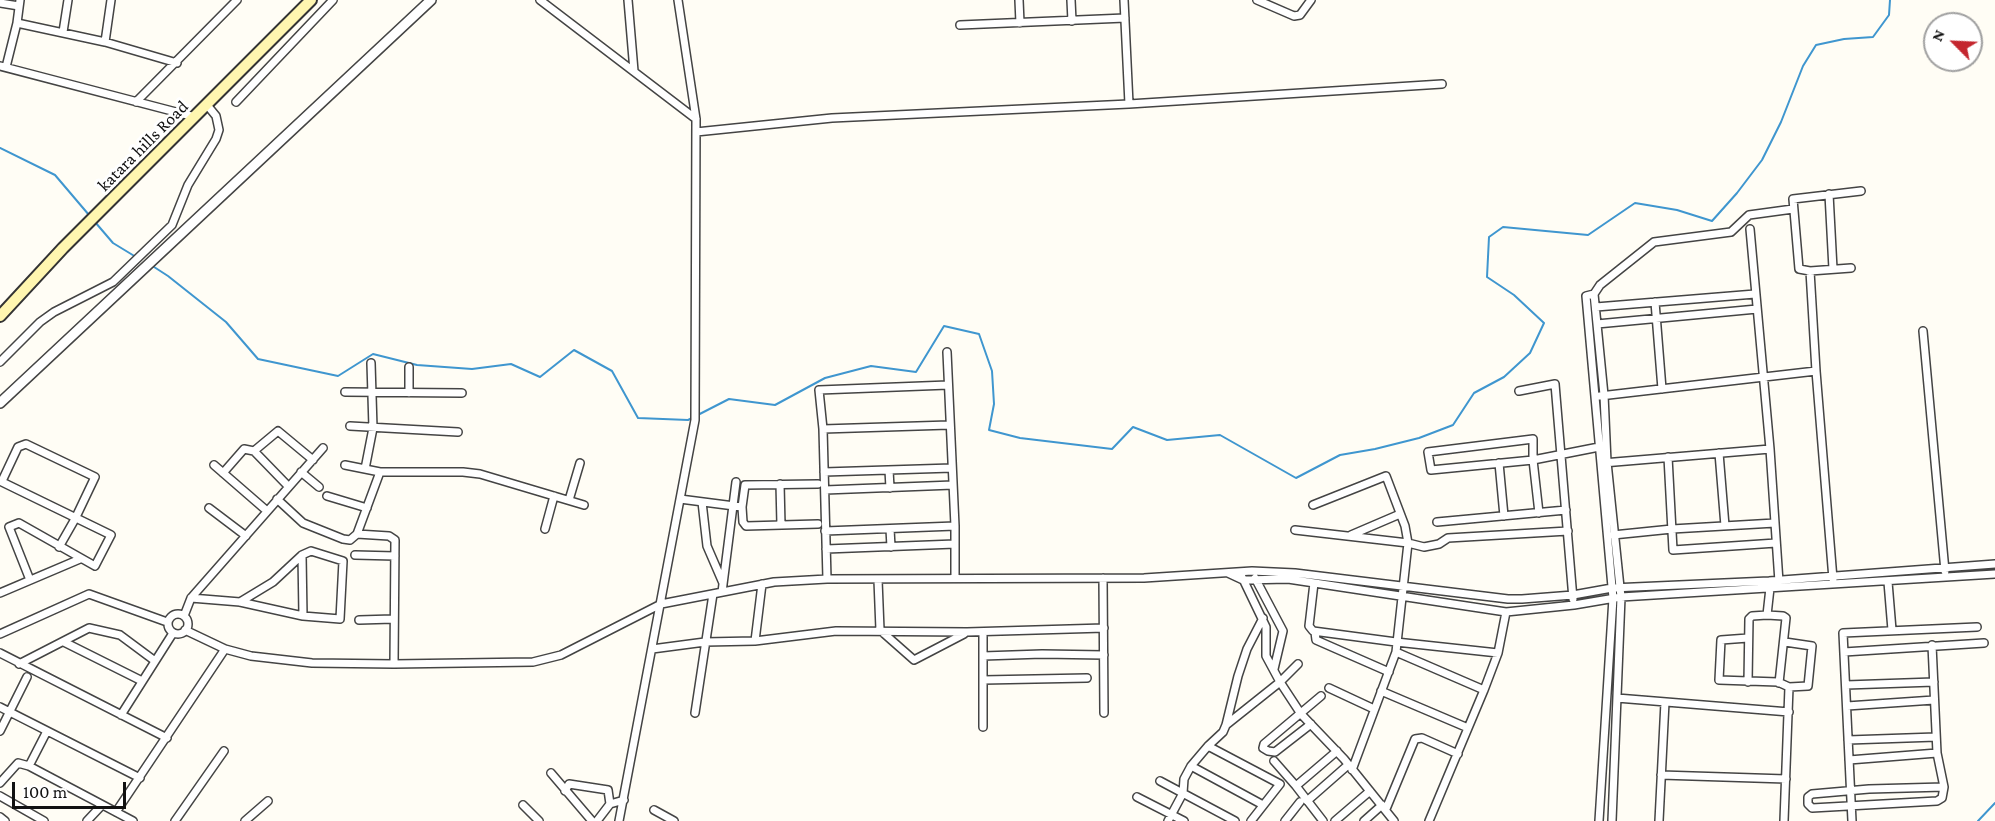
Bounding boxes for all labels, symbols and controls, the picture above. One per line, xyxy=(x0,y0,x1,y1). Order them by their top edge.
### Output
north arrow xyxy=(1923,12,1983,72)
text: N xyxy=(1928,27,1948,44)
street label: katara hills Road xyxy=(93,96,193,196)
scale bar xyxy=(15,770,129,808)
text: 100 m xyxy=(23,782,67,802)

